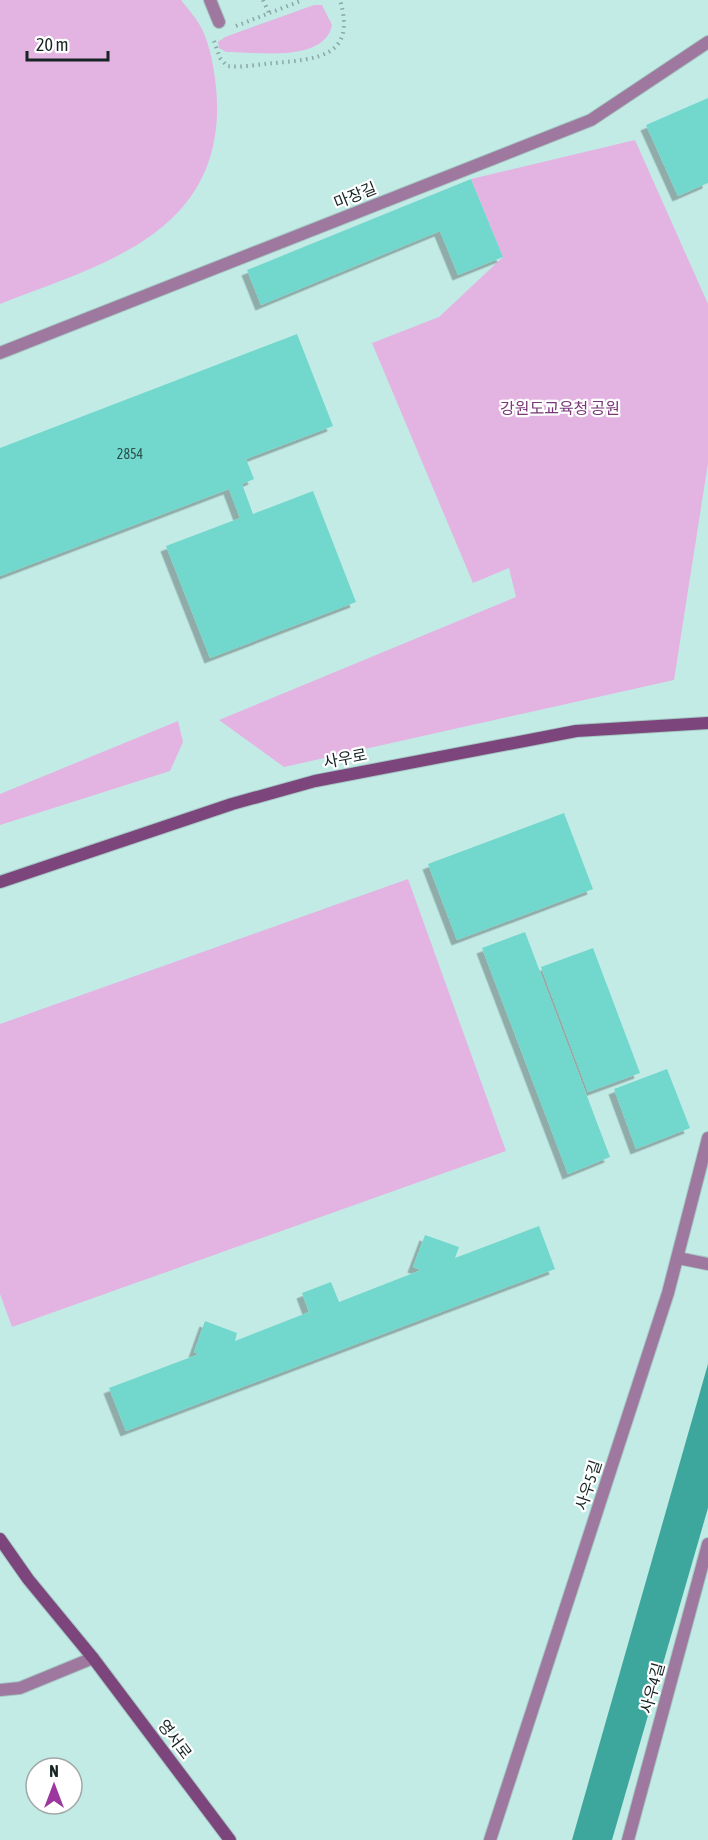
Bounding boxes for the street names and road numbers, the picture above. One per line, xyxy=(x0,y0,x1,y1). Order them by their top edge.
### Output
street label: 마장길 xyxy=(331,178,379,212)
street label: 사우로 xyxy=(322,745,369,771)
street label: 사우5길 xyxy=(571,1458,605,1512)
street label: 사우4길 xyxy=(637,1661,667,1715)
street label: 영서로 xyxy=(155,1716,196,1762)

